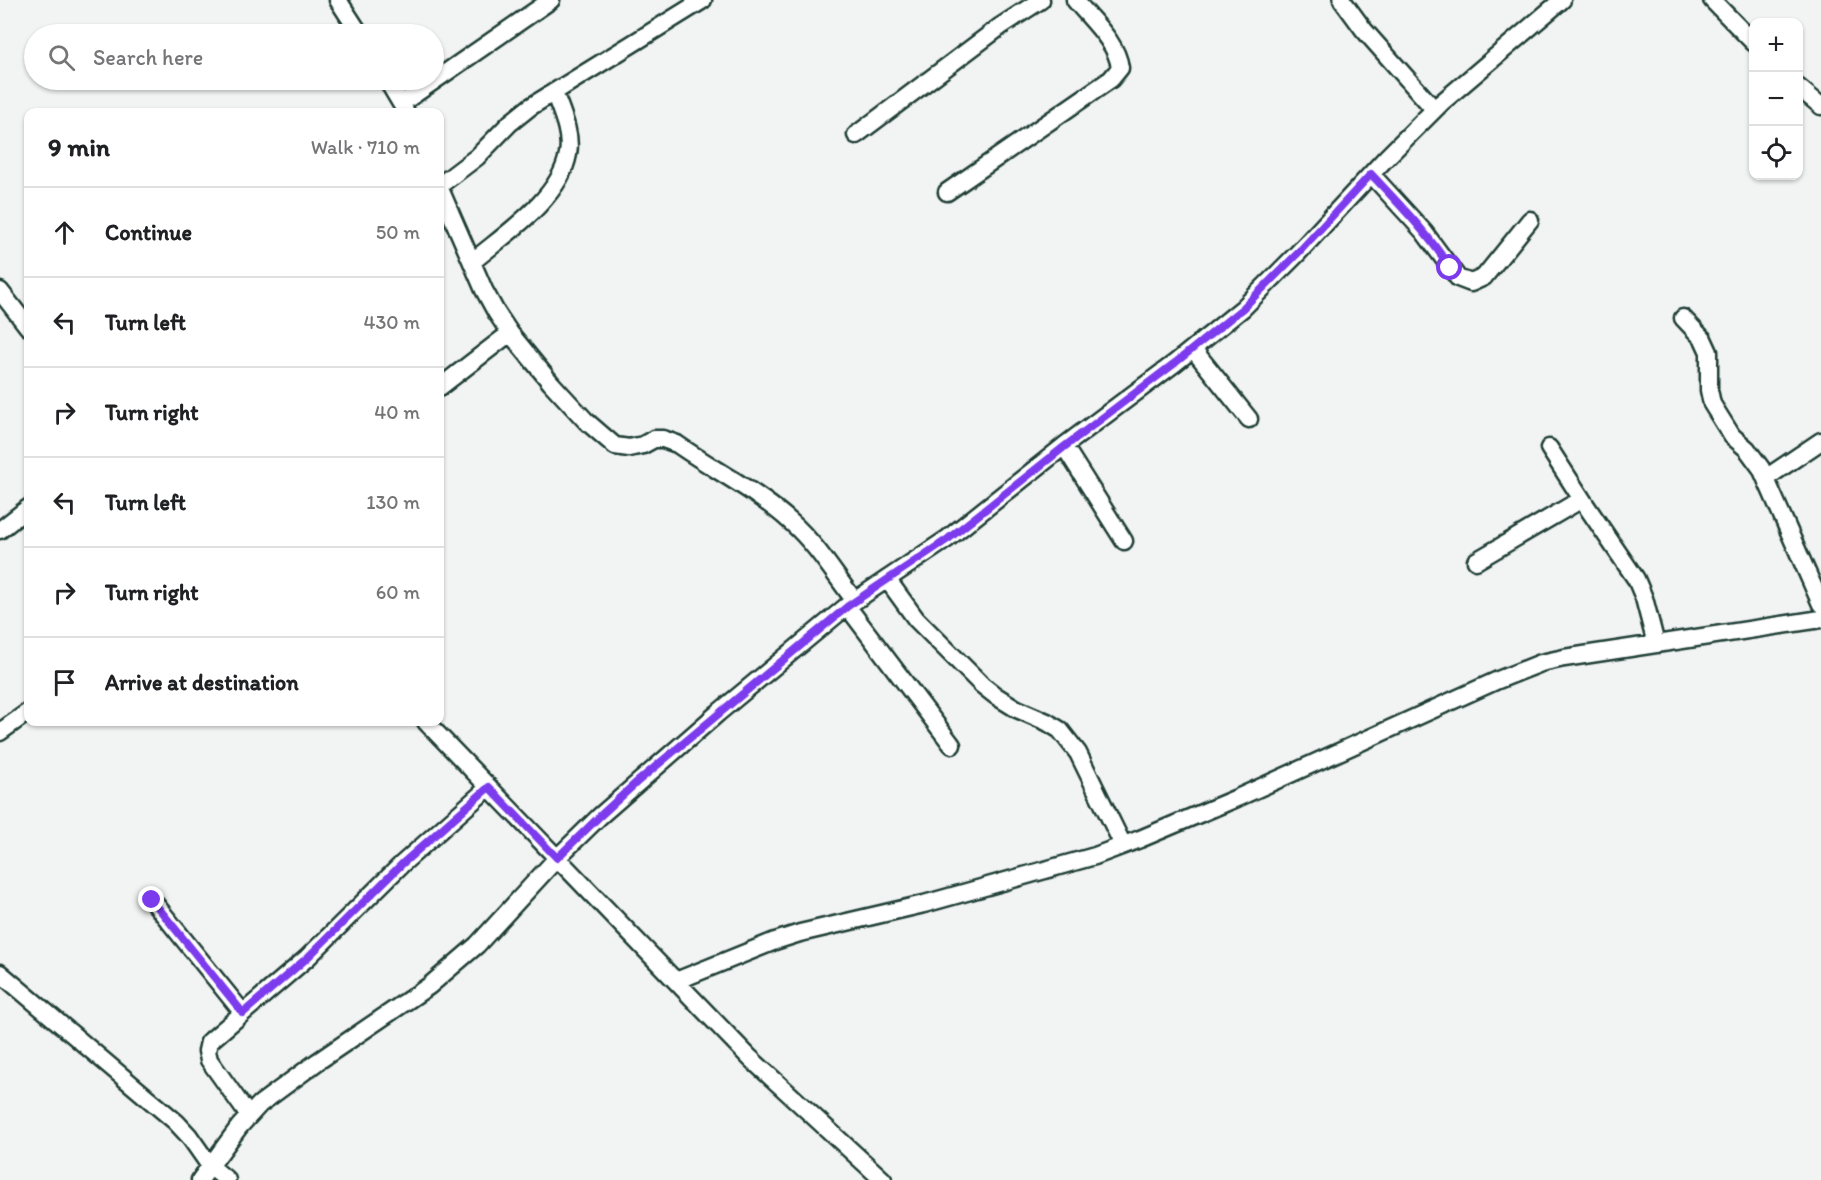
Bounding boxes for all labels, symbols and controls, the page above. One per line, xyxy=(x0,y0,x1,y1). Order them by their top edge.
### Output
map controls xyxy=(1749,18,1803,180)
button: + xyxy=(1749,18,1803,72)
search box xyxy=(24,24,444,90)
icon: search xyxy=(45,41,78,74)
text: Search here xyxy=(93,44,203,71)
button: − xyxy=(1749,72,1803,126)
button: locate xyxy=(1749,126,1803,180)
text: 9 min xyxy=(48,131,110,163)
text: Walk · 710 m xyxy=(311,135,420,159)
icon: ahead xyxy=(48,216,81,249)
text: Continue xyxy=(105,219,192,246)
text: 50 m xyxy=(376,220,420,244)
route start xyxy=(1436,254,1462,280)
icon: left xyxy=(48,306,81,339)
text: Turn left xyxy=(105,309,186,336)
text: 430 m xyxy=(363,310,420,334)
icon: right xyxy=(48,396,81,429)
text: Turn right xyxy=(105,399,199,426)
text: 40 m xyxy=(374,400,420,424)
icon: left xyxy=(48,486,81,519)
text: Turn left xyxy=(105,489,186,516)
text: 130 m xyxy=(366,490,420,514)
icon: right xyxy=(48,576,81,609)
text: Turn right xyxy=(105,579,199,606)
text: 60 m xyxy=(376,580,420,604)
icon: arrive xyxy=(48,666,81,699)
text: Arrive at destination xyxy=(105,669,299,696)
route end xyxy=(138,886,164,912)

